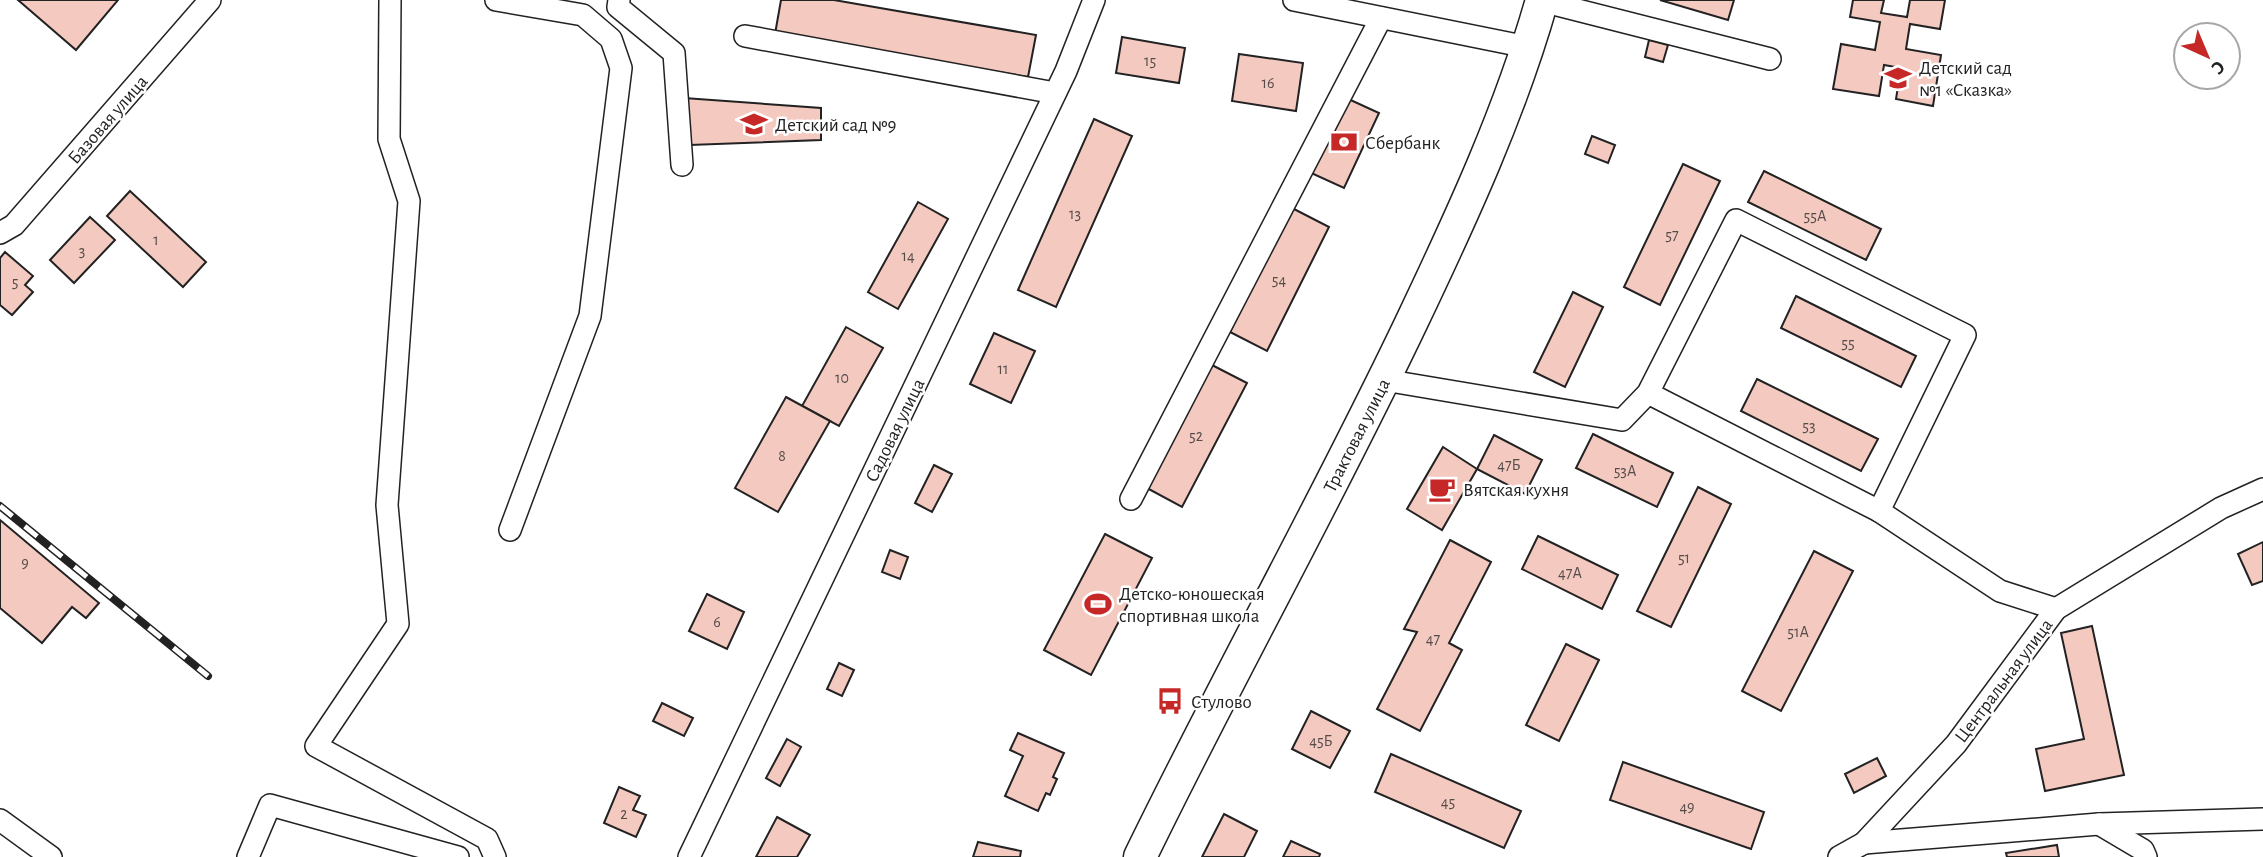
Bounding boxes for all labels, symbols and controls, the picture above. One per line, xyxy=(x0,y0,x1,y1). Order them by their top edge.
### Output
north arrow xyxy=(2172,21,2242,91)
house number: 15 xyxy=(1144,53,1156,69)
text: С xyxy=(2207,57,2228,78)
place label: Детский сад №1 «Сказка» xyxy=(1919,59,2012,100)
school or university icon: Детский сад №1 «Сказка» xyxy=(1883,63,1913,93)
street label: Базовая улица xyxy=(65,72,152,168)
house number: 16 xyxy=(1261,75,1275,91)
school or university icon: Детский сад №9 xyxy=(739,109,769,139)
place label: Детский сад №9 xyxy=(775,116,896,135)
bank icon: Сбербанк xyxy=(1329,127,1359,157)
place label: Сбербанк xyxy=(1365,134,1441,153)
house number: 13 xyxy=(1069,206,1081,222)
house number: 55А xyxy=(1804,208,1827,224)
house number: 57 xyxy=(1665,227,1679,243)
house number: 1 xyxy=(153,232,159,248)
house number: 3 xyxy=(79,243,85,259)
house number: 14 xyxy=(901,248,915,264)
house number: 54 xyxy=(1272,272,1286,288)
house number: 5 xyxy=(12,274,18,290)
house number: 55 xyxy=(1841,335,1855,351)
house number: 11 xyxy=(997,361,1009,377)
house number: 10 xyxy=(835,370,849,386)
street label: Садовая улица xyxy=(862,376,929,485)
street label: Трактовая улица xyxy=(1321,376,1394,496)
house number: 53 xyxy=(1802,418,1816,434)
house number: 52 xyxy=(1189,428,1203,444)
house number: 8 xyxy=(778,448,786,464)
house number: 47Б xyxy=(1497,457,1521,473)
house number: 53А xyxy=(1614,463,1637,479)
cafe icon: Вятская кухня xyxy=(1427,474,1457,504)
place label: Вятская кухня xyxy=(1463,481,1569,500)
house number: 51 xyxy=(1678,550,1690,566)
house number: 9 xyxy=(21,555,29,571)
house number: 47А xyxy=(1558,565,1582,581)
place label: Детско-юношеская спортивная школа xyxy=(1119,585,1265,626)
sports icon: Детско-юношеская спортивная школа xyxy=(1083,589,1113,619)
house number: 6 xyxy=(713,614,721,630)
street label: Центральная улица xyxy=(1952,615,2057,746)
house number: 51А xyxy=(1787,624,1809,640)
house number: 47 xyxy=(1426,631,1441,647)
bus stop icon: Стулово xyxy=(1155,686,1185,716)
place label: Стулово xyxy=(1191,693,1252,712)
house number: 45Б xyxy=(1309,733,1333,749)
house number: 45 xyxy=(1441,794,1455,810)
house number: 49 xyxy=(1679,799,1695,815)
house number: 2 xyxy=(620,806,628,822)

